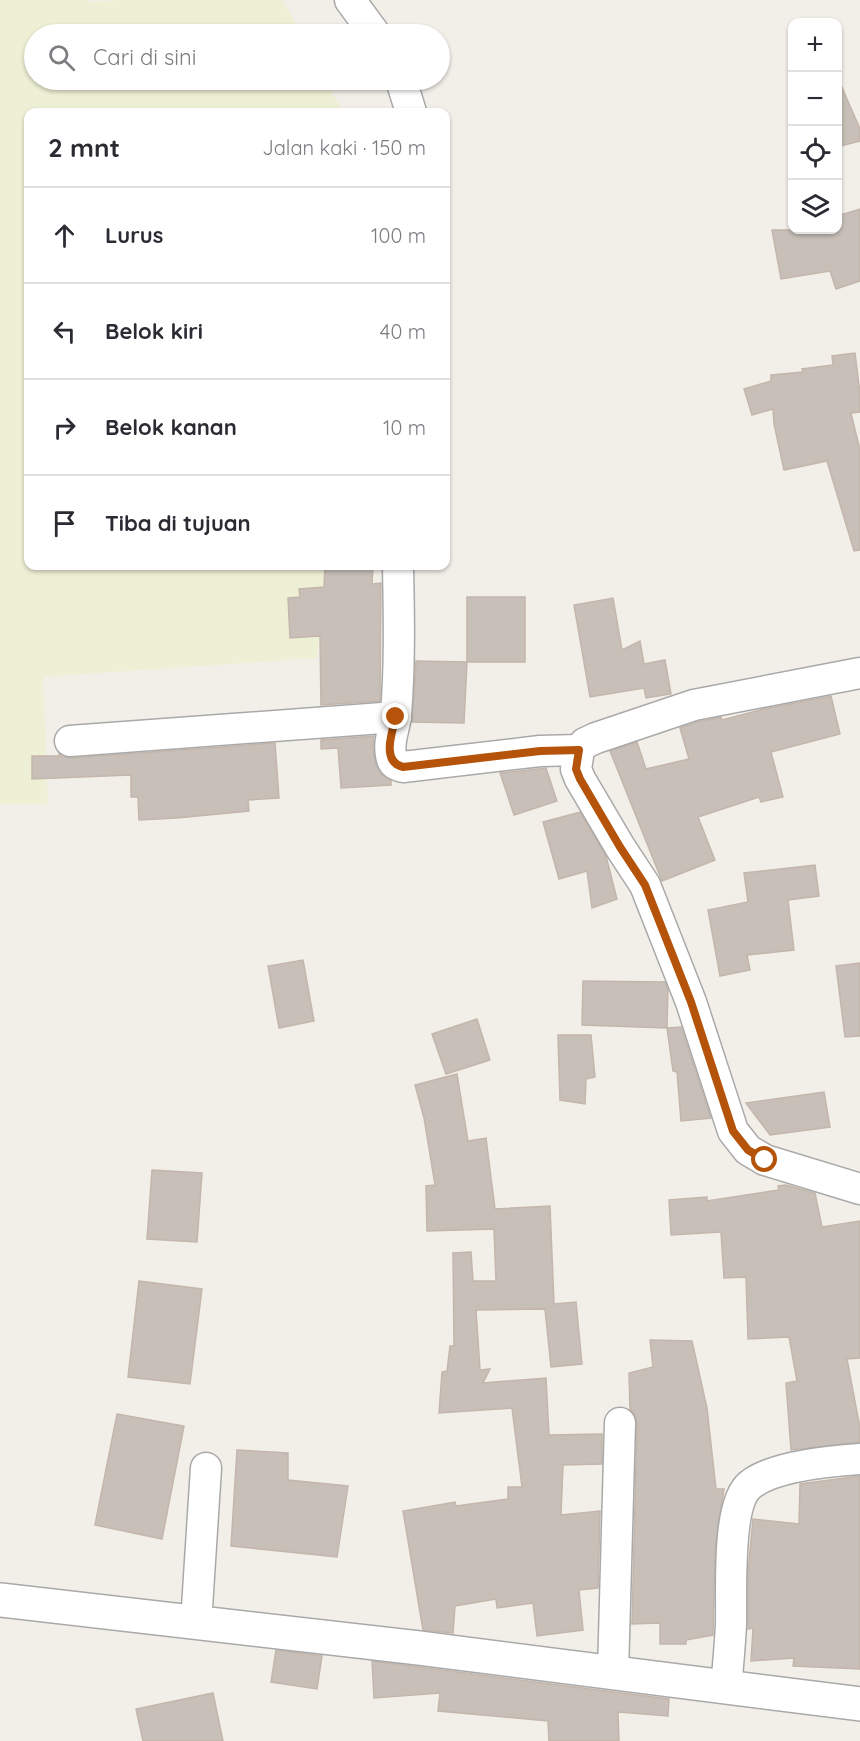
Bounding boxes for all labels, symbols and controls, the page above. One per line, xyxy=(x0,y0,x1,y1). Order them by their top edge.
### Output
map controls xyxy=(788,18,842,234)
button: + xyxy=(788,18,842,72)
search box xyxy=(24,24,450,90)
icon: search xyxy=(45,41,78,74)
text: Cari di sini xyxy=(93,43,196,71)
button: − xyxy=(788,72,842,126)
button: locate xyxy=(788,126,842,180)
text: 2 mnt xyxy=(48,131,120,164)
text: Jalan kaki · 150 m xyxy=(262,135,426,160)
button: layers xyxy=(788,180,842,234)
icon: ahead xyxy=(48,219,81,252)
text: Lurus xyxy=(105,221,163,249)
text: 100 m xyxy=(371,223,426,248)
icon: left xyxy=(48,315,81,348)
text: Belok kiri xyxy=(105,317,203,345)
text: 40 m xyxy=(380,319,426,344)
icon: right xyxy=(48,411,81,444)
text: Belok kanan xyxy=(105,413,237,441)
text: 10 m xyxy=(383,415,426,440)
icon: arrive xyxy=(48,507,81,540)
text: Tiba di tujuan xyxy=(105,509,251,537)
route end xyxy=(382,703,408,729)
route start xyxy=(751,1146,777,1172)

